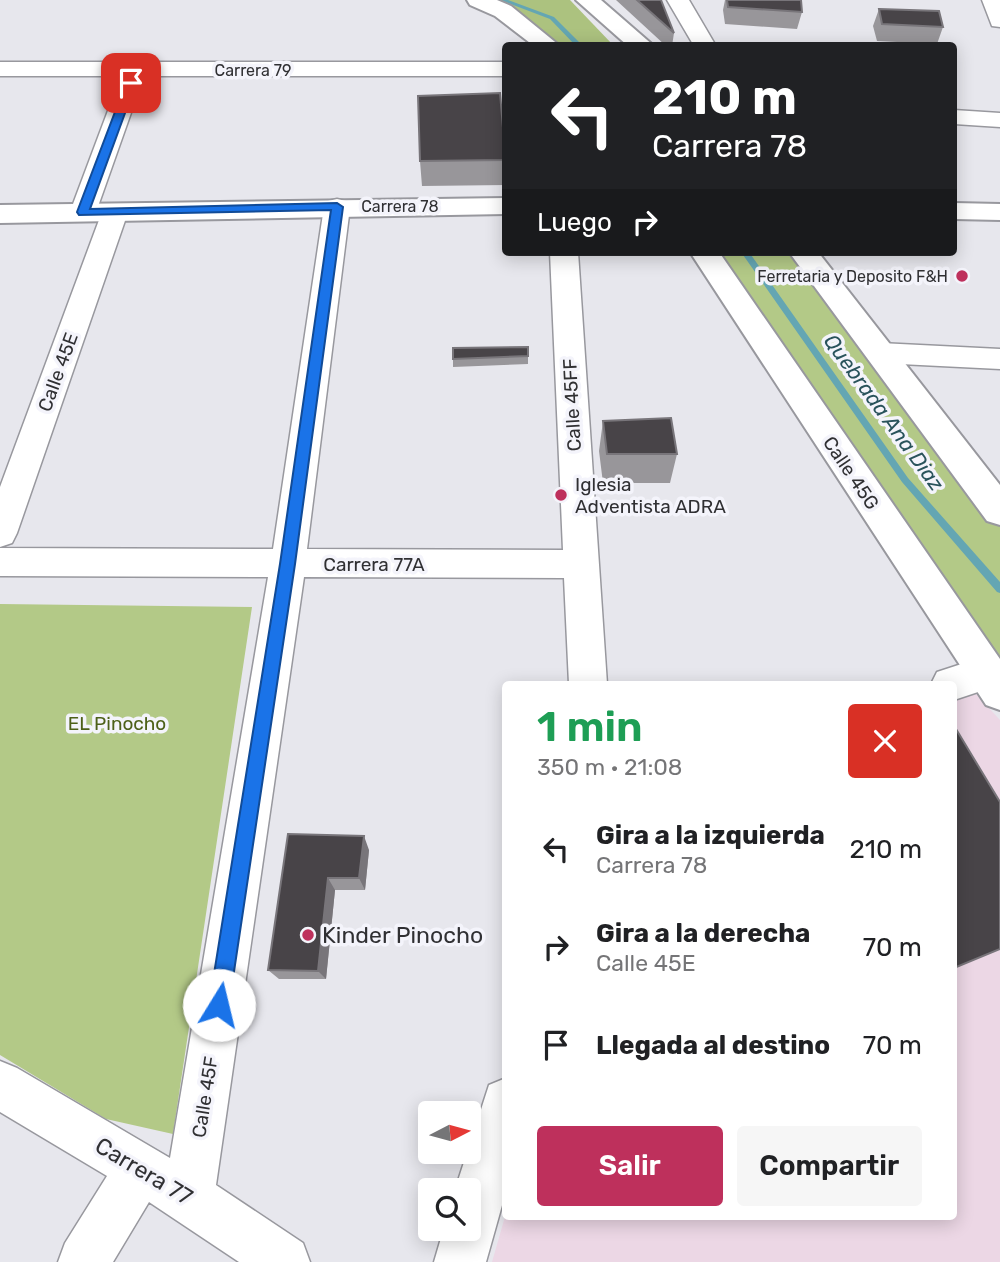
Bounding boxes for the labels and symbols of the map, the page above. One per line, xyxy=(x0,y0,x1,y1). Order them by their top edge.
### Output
pin xyxy=(101,53,161,113)
street label: Carrera 79 xyxy=(215,61,291,80)
street label: Carrera 78 xyxy=(361,197,439,216)
place label: Ferretaria y Deposito F&H xyxy=(757,267,948,286)
marker: Ferretaria y Deposito F&H xyxy=(954,268,970,284)
street label: Calle 45E xyxy=(33,329,83,415)
water label: Quebrada Ana Diaz xyxy=(819,329,950,496)
street label: Calle 45FF xyxy=(558,358,586,452)
street label: Calle 45G xyxy=(818,432,884,514)
place label: Iglesia Adventista ADRA xyxy=(575,473,726,518)
marker: Iglesia Adventista ADRA xyxy=(553,487,569,503)
street label: Carrera 77A xyxy=(323,553,425,576)
park label: EL Pinocho xyxy=(68,712,166,735)
place label: Kinder Pinocho xyxy=(322,921,483,949)
marker: Kinder Pinocho xyxy=(300,927,316,943)
position arrow xyxy=(182,968,256,1042)
street label: Calle 45F xyxy=(187,1055,223,1139)
north arrow xyxy=(418,1101,481,1164)
street label: Carrera 77 xyxy=(90,1131,198,1211)

